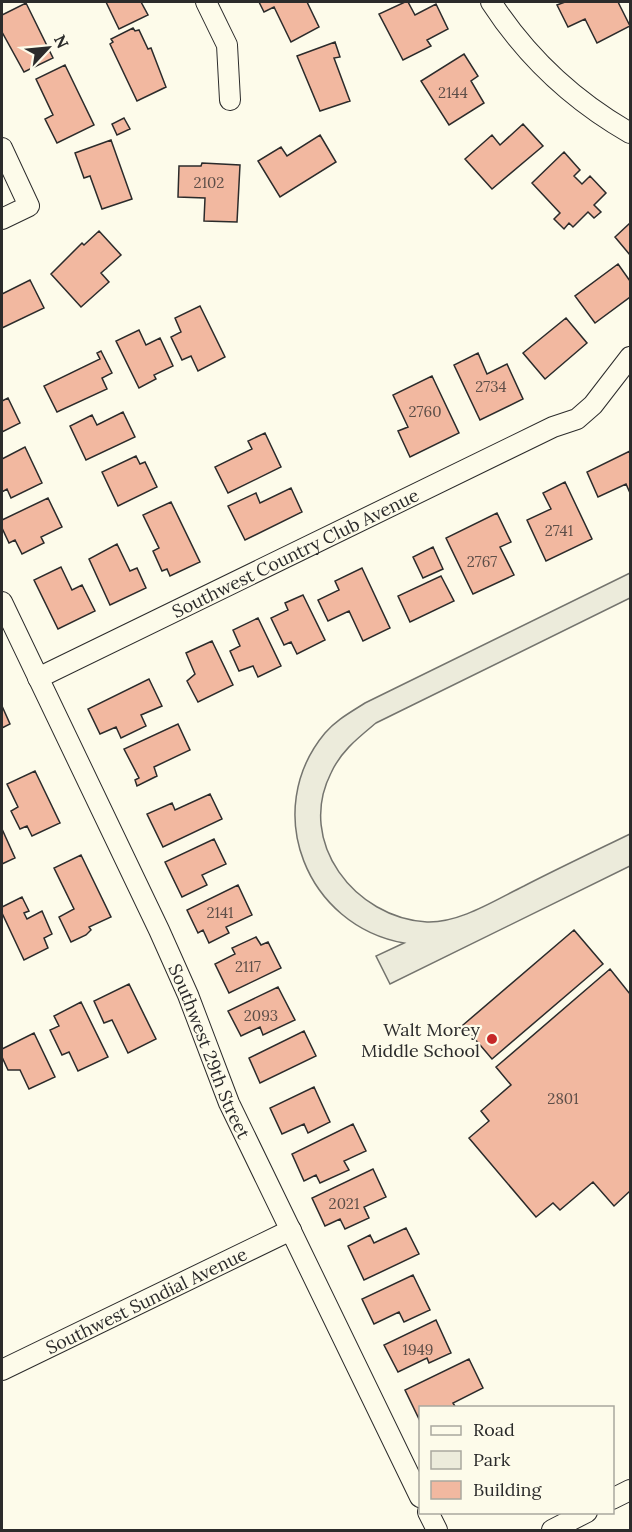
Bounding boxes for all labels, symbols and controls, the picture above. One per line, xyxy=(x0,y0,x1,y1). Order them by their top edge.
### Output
north arrow xyxy=(18,18,78,78)
text: N xyxy=(50,31,73,51)
house number: 2144 xyxy=(438,83,468,102)
house number: 2102 xyxy=(194,173,224,192)
house number: 2734 xyxy=(475,377,507,396)
house number: 2760 xyxy=(409,402,441,421)
street label: Southwest Country Club Avenue xyxy=(168,483,422,623)
house number: 2741 xyxy=(545,521,573,540)
house number: 2767 xyxy=(467,552,497,571)
house number: 2141 xyxy=(206,903,234,922)
house number: 2117 xyxy=(235,957,261,976)
street label: Southwest 29th Street xyxy=(164,960,256,1142)
house number: 2093 xyxy=(244,1006,278,1025)
place label: Walt Morey Middle School xyxy=(361,1018,480,1062)
marker: Walt Morey Middle School xyxy=(485,1032,499,1046)
house number: 2801 xyxy=(547,1089,579,1108)
house number: 2021 xyxy=(329,1194,359,1213)
street label: Southwest Sundial Avenue xyxy=(42,1242,251,1359)
house number: 1949 xyxy=(403,1340,433,1359)
legend xyxy=(419,1406,614,1514)
text: Road xyxy=(473,1418,515,1441)
text: Park xyxy=(473,1448,511,1471)
text: Building xyxy=(473,1478,543,1501)

